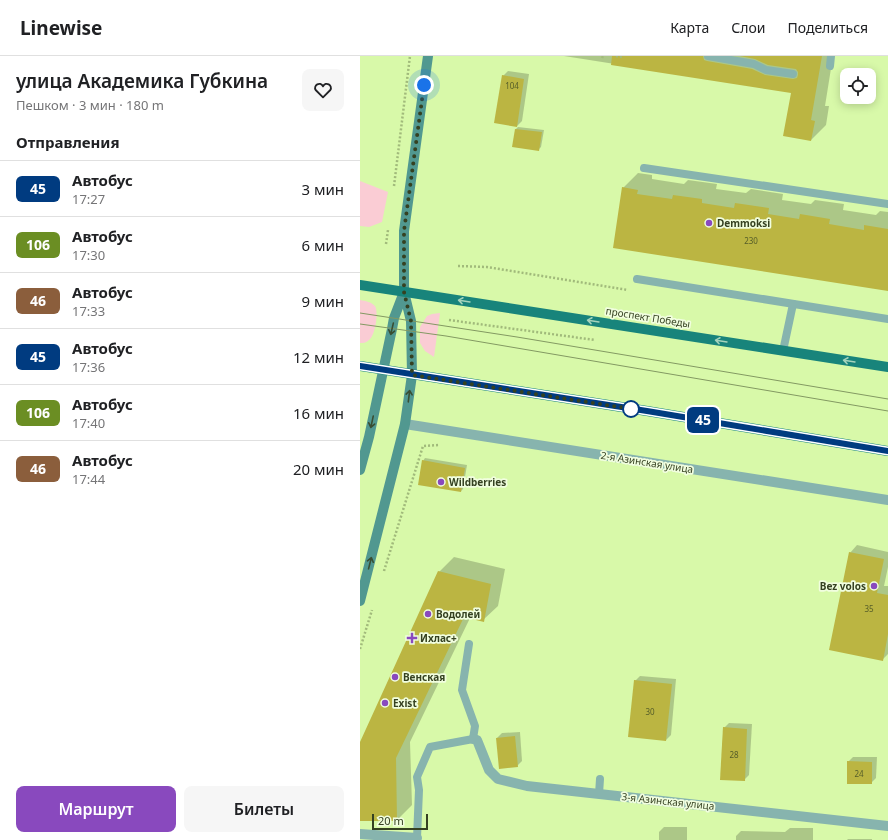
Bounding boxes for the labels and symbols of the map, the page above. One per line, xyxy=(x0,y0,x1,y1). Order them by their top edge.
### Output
your location xyxy=(414,75,434,95)
house number: 104 xyxy=(505,80,519,91)
place label: Demmoksi xyxy=(717,216,770,230)
marker: Demmoksi xyxy=(704,218,714,228)
house number: 230 xyxy=(744,235,758,246)
one-way arrow xyxy=(458,297,471,305)
street label: проспект Победы xyxy=(605,303,691,331)
one-way arrow xyxy=(587,317,600,325)
one-way arrow xyxy=(387,322,395,335)
one-way arrow xyxy=(715,337,728,345)
one-way arrow xyxy=(843,357,856,365)
one-way arrow xyxy=(406,390,413,403)
unlabelled marker xyxy=(622,400,640,418)
line badge: 45 xyxy=(685,407,721,433)
one-way arrow xyxy=(367,415,375,428)
street label: 2-я Азинская улица xyxy=(600,448,694,476)
place label: Wildberries xyxy=(449,475,506,489)
marker: Wildberries xyxy=(436,477,446,487)
one-way arrow xyxy=(366,557,374,570)
place label: Bez volos xyxy=(820,579,866,593)
marker: Bez volos xyxy=(869,581,879,591)
house number: 35 xyxy=(864,603,874,614)
place label: Водолей xyxy=(436,607,480,621)
marker: Водолей xyxy=(423,609,433,619)
place label: Ихлас+ xyxy=(420,631,457,645)
marker: Ихлас+ xyxy=(407,633,417,643)
place label: Венская xyxy=(403,670,445,684)
marker: Венская xyxy=(390,672,400,682)
place label: Exist xyxy=(393,696,417,710)
marker: Exist xyxy=(380,698,390,708)
house number: 30 xyxy=(645,706,655,717)
house number: 28 xyxy=(729,749,739,760)
house number: 24 xyxy=(854,768,864,779)
street label: 3-я Азинская улица xyxy=(621,789,715,813)
scale bar xyxy=(372,812,428,831)

